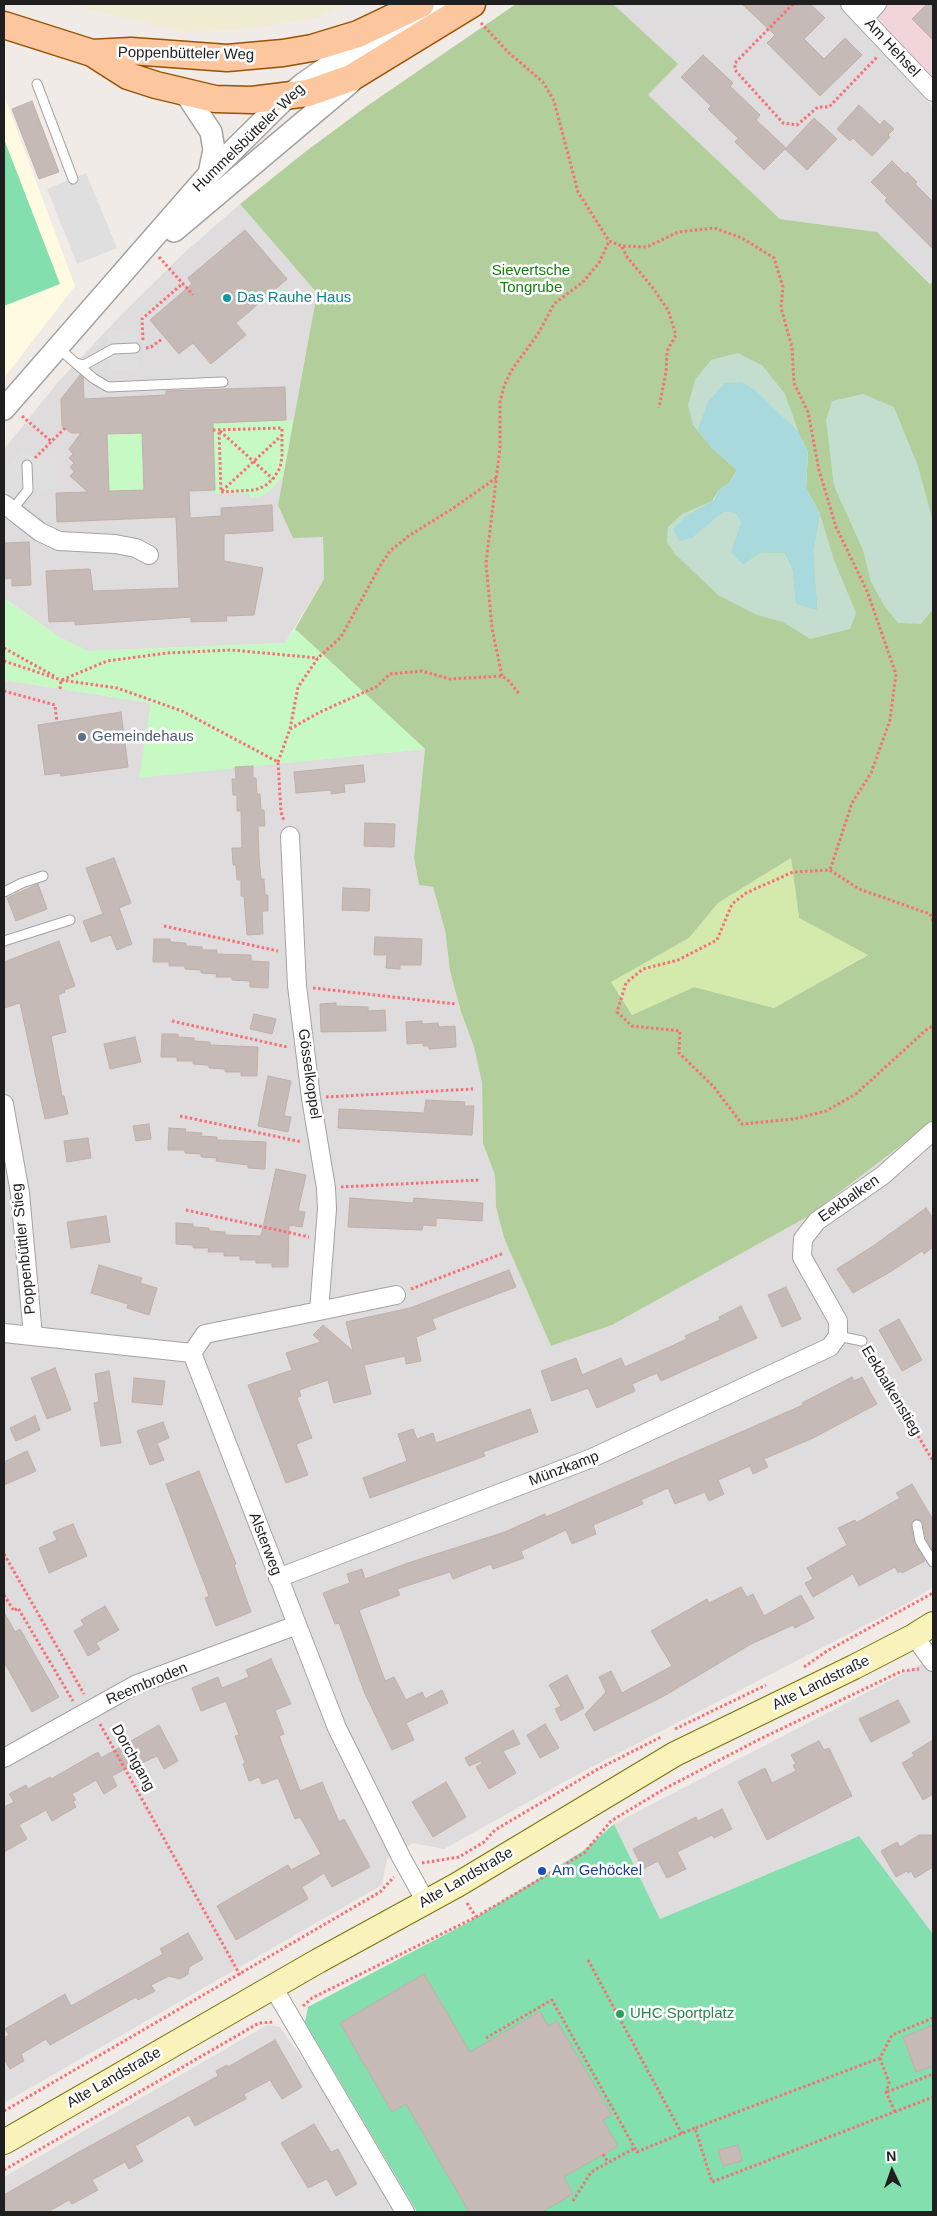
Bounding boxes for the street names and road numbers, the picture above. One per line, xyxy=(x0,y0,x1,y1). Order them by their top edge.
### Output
street label: Am Hehsel xyxy=(860,15,924,81)
street label: Poppenbütteler Weg xyxy=(118,44,254,64)
street label: Hummelsbütteler Weg xyxy=(189,80,309,196)
street label: Gösselkoppel xyxy=(294,1028,324,1120)
street label: Eekbalken xyxy=(815,1172,883,1226)
street label: Poppenbüttler Stieg xyxy=(8,1183,40,1315)
street label: Eekbalkenstieg xyxy=(857,1343,925,1439)
street label: Münzkamp xyxy=(527,1447,601,1491)
street label: Alsterweg xyxy=(245,1510,285,1578)
street label: Alte Landstraße xyxy=(769,1652,873,1714)
street label: Reembroden xyxy=(104,1659,190,1709)
street label: Dorchgang xyxy=(107,1722,159,1794)
street label: Alte Landstraße xyxy=(416,1844,516,1912)
street label: Alte Landstraße xyxy=(64,2044,164,2112)

